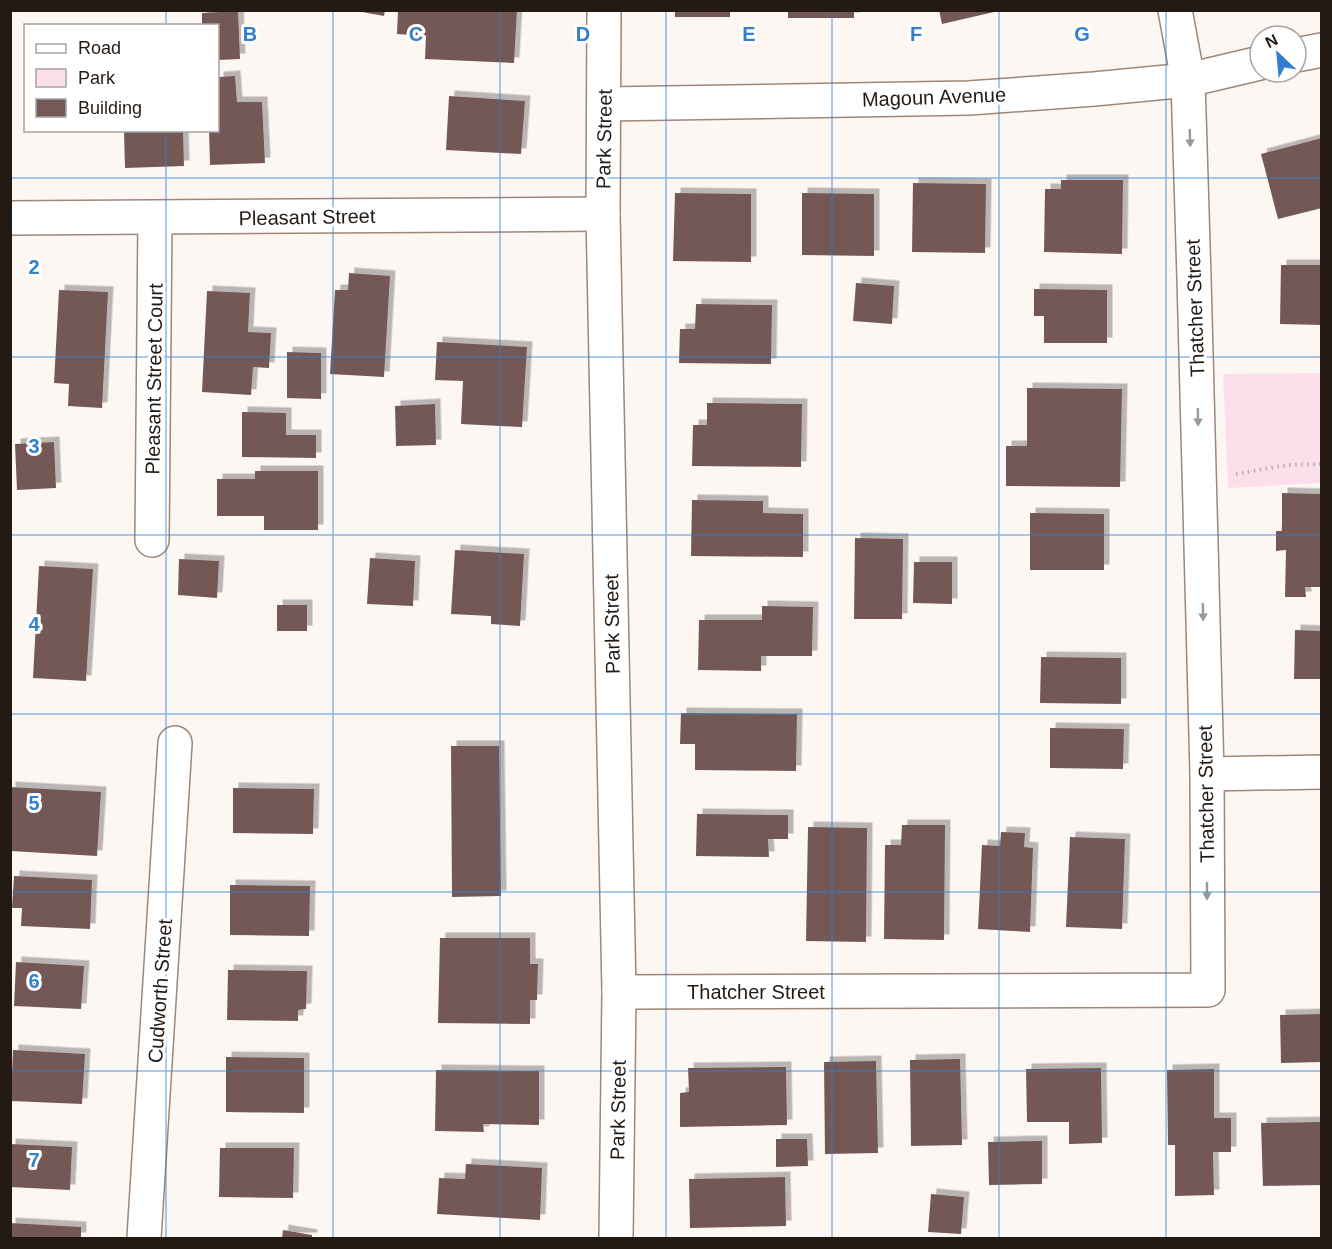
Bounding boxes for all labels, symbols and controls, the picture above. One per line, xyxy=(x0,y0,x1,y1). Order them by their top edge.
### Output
text: B xyxy=(243,23,257,45)
text: C xyxy=(409,23,423,45)
text: D xyxy=(576,23,590,45)
text: E xyxy=(742,23,756,45)
text: F xyxy=(910,23,922,45)
text: G xyxy=(1074,23,1090,45)
legend xyxy=(24,24,219,132)
north arrow xyxy=(1248,24,1308,84)
text: N xyxy=(1263,31,1281,51)
text: Road xyxy=(78,38,121,58)
text: Park xyxy=(78,68,116,88)
street label: Magoun Avenue xyxy=(862,83,1006,111)
street label: Park Street xyxy=(592,88,616,189)
text: Building xyxy=(78,98,142,118)
one-way arrow xyxy=(1185,129,1194,148)
street label: Pleasant Street xyxy=(238,205,376,229)
street label: Thatcher Street xyxy=(1182,238,1208,377)
text: 2 xyxy=(28,256,40,278)
street label: Pleasant Street Court xyxy=(141,283,167,475)
one-way arrow xyxy=(1193,408,1203,427)
text: 3 xyxy=(28,435,40,457)
street label: Park Street xyxy=(600,573,624,674)
one-way arrow xyxy=(1198,603,1208,622)
text: 4 xyxy=(28,613,40,635)
street label: Thatcher Street xyxy=(1194,724,1218,863)
text: 5 xyxy=(28,792,40,814)
one-way arrow xyxy=(1202,881,1212,900)
street label: Cudworth Street xyxy=(144,918,176,1064)
text: 6 xyxy=(28,970,40,992)
street label: Thatcher Street xyxy=(687,981,825,1003)
street label: Park Street xyxy=(606,1059,630,1160)
text: 7 xyxy=(28,1149,40,1171)

